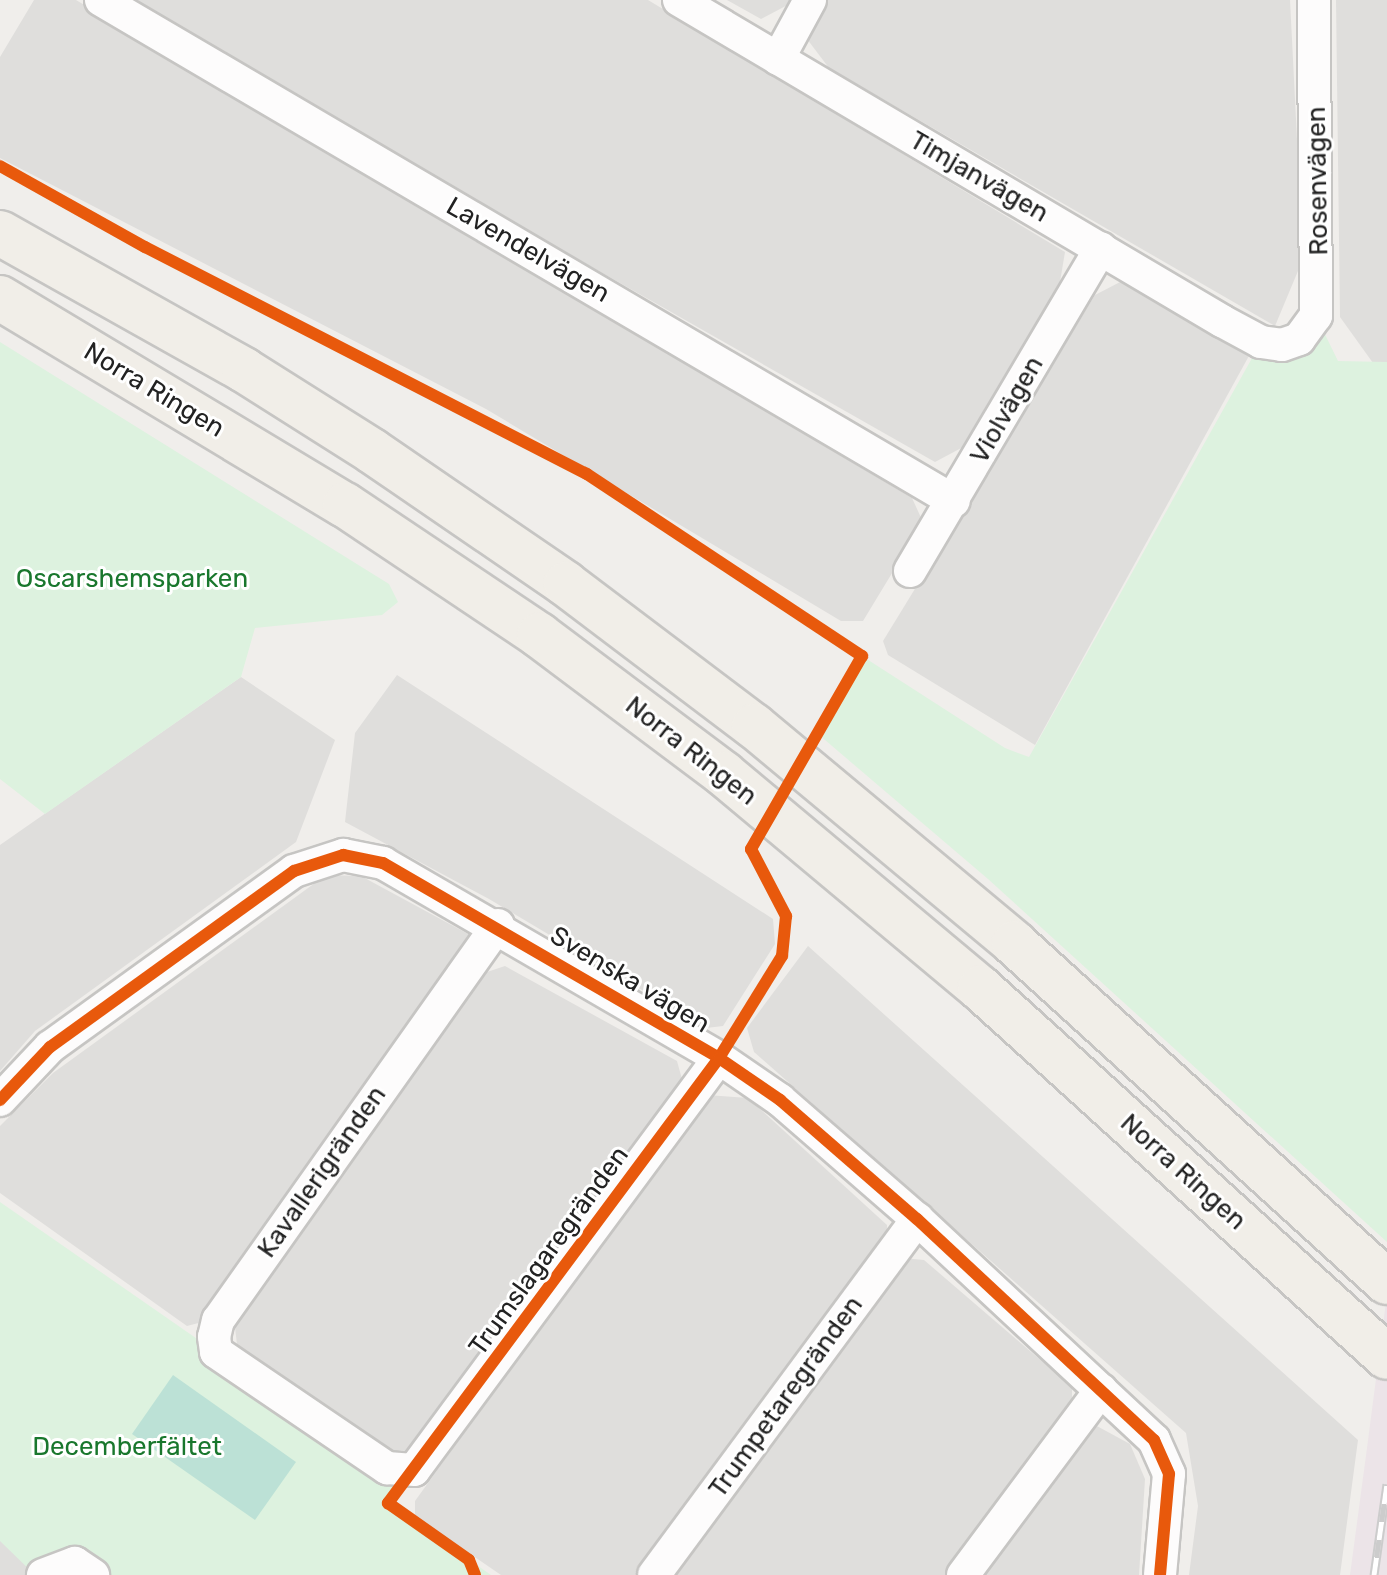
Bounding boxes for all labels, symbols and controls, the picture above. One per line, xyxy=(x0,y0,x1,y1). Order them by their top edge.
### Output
street label: Rosenvägen xyxy=(1301,106,1335,256)
street label: Timjanvägen xyxy=(904,125,1054,229)
street label: Lavendelvägen xyxy=(441,191,615,309)
street label: Norra Ringen xyxy=(78,336,230,444)
street label: Violvägen xyxy=(964,351,1050,469)
park label: Oscarshemsparken xyxy=(16,563,248,595)
street label: Norra Ringen xyxy=(619,690,763,812)
street label: Svenska vägen xyxy=(544,920,716,1040)
street label: Kavallerigränden xyxy=(251,1080,393,1264)
street label: Norra Ringen xyxy=(1114,1107,1252,1237)
street label: Trumslagaregränden xyxy=(463,1140,635,1362)
street label: Trumpetaregränden xyxy=(702,1290,870,1504)
park label: Decemberfältet xyxy=(32,1431,222,1463)

